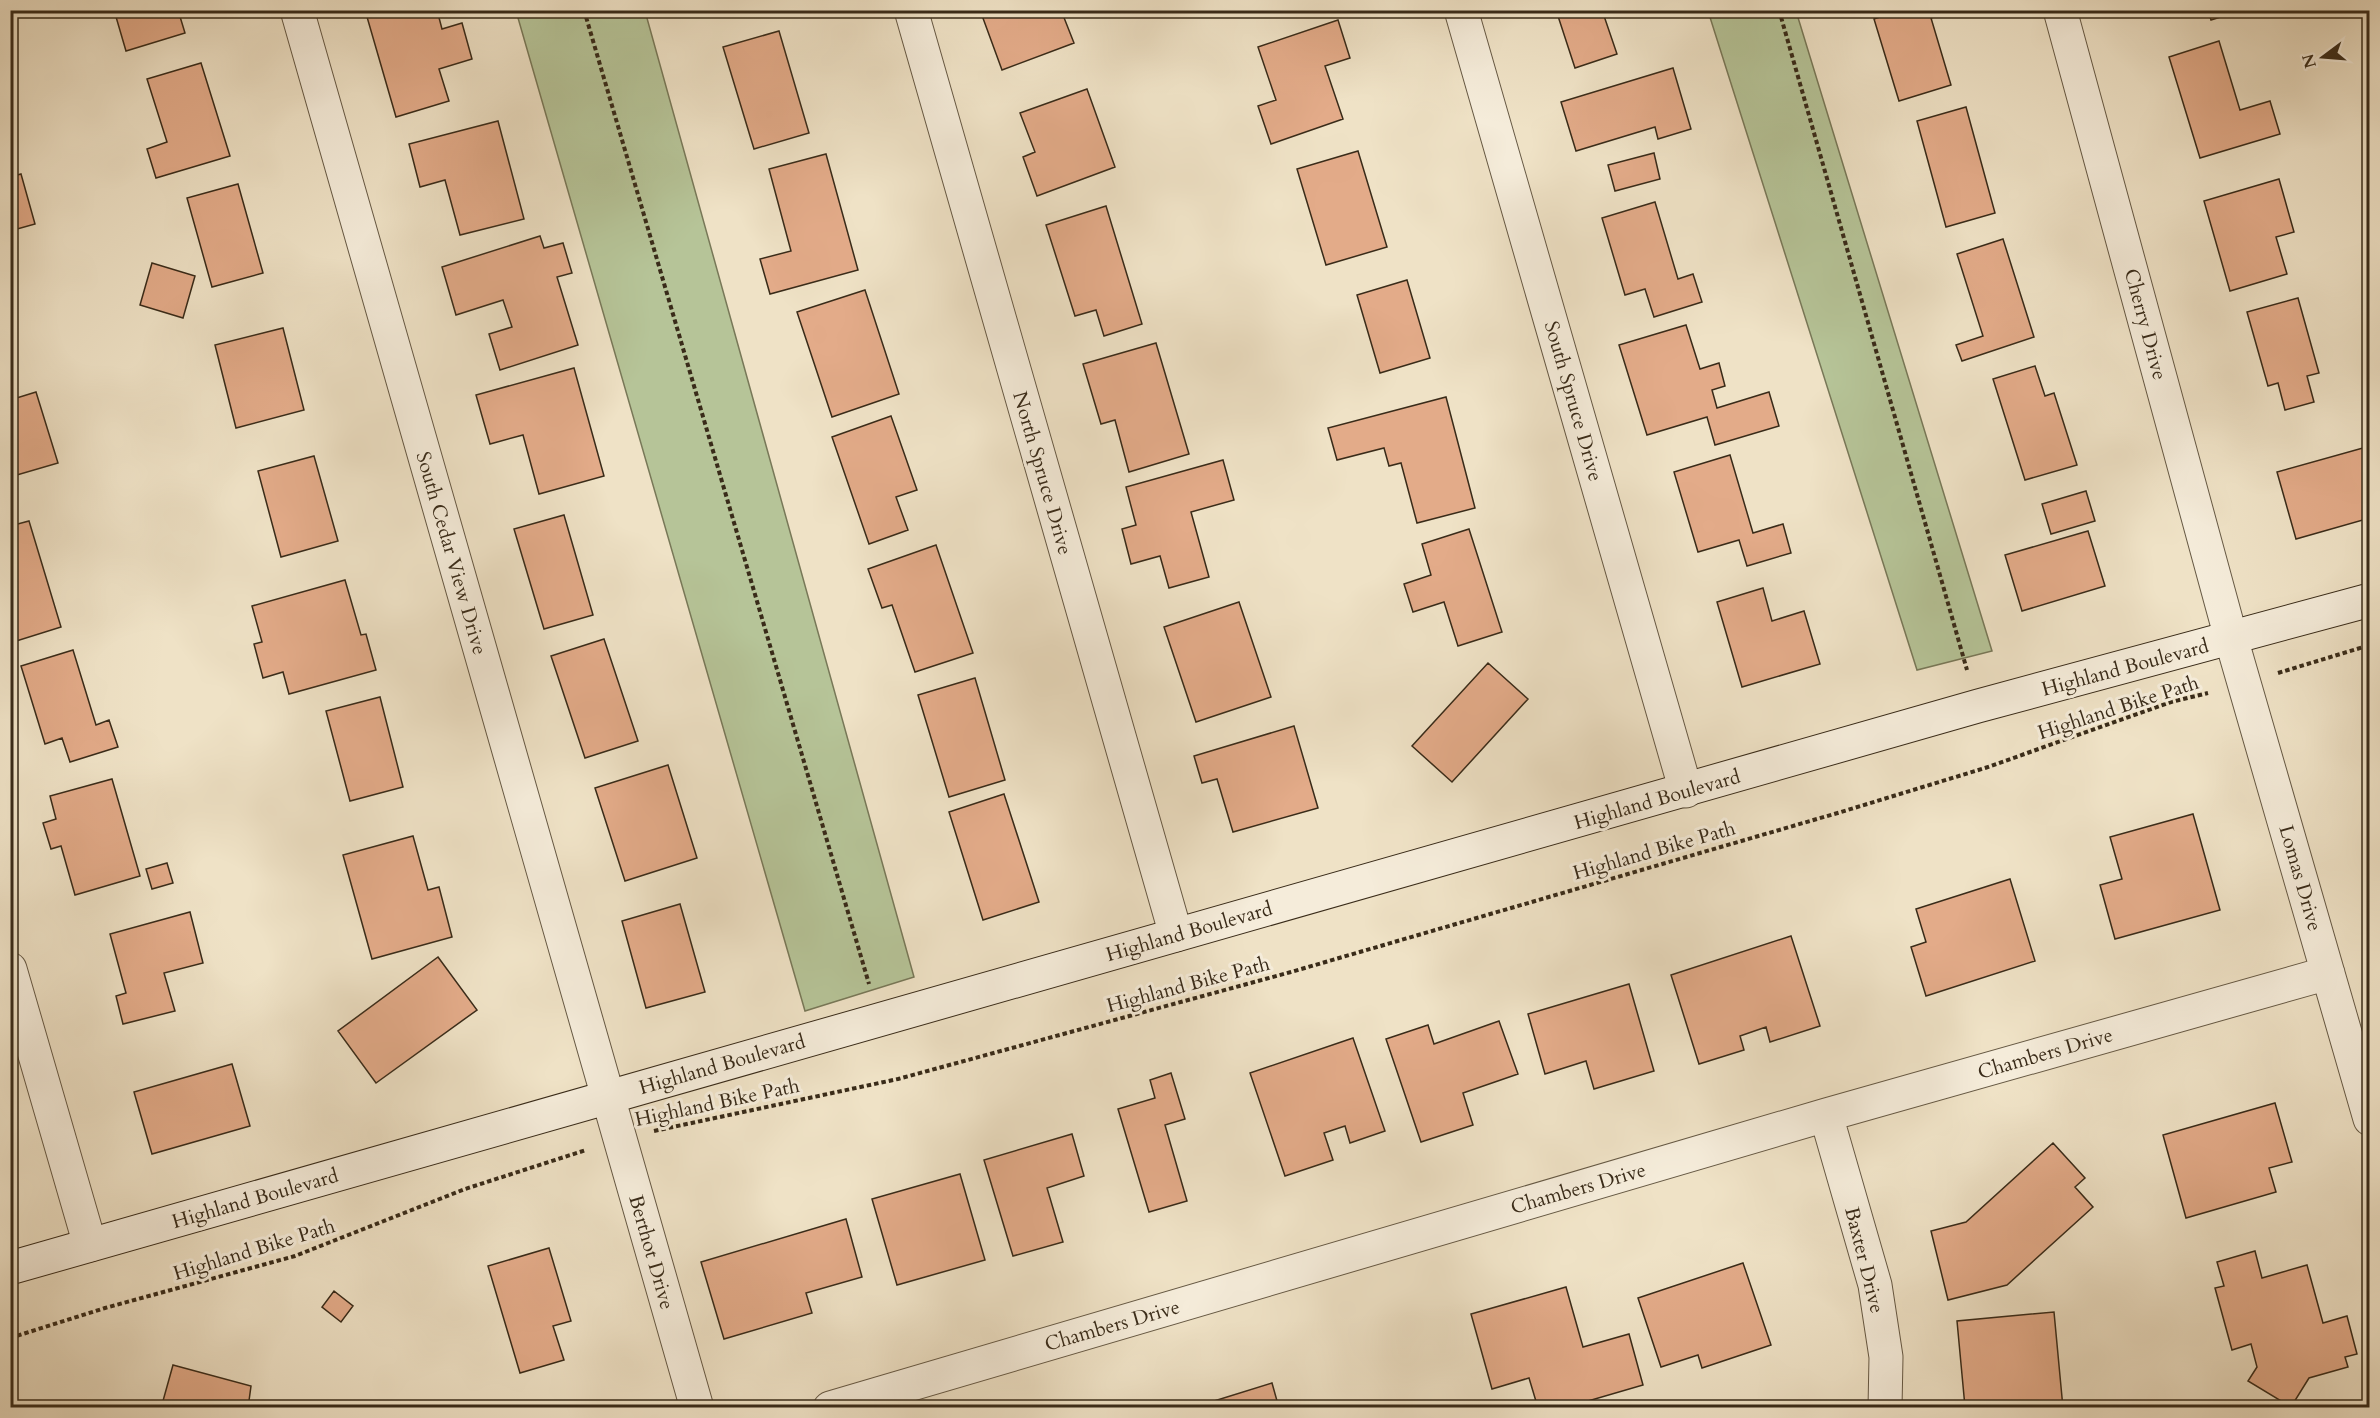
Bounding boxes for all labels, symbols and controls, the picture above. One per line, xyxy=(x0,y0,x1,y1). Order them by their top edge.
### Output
north arrow xyxy=(2293,27,2353,87)
text: N xyxy=(2297,51,2322,71)
street label: Cherry Drive xyxy=(2118,265,2173,383)
street label: South Spruce Drive xyxy=(1538,318,1609,484)
street label: North Spruce Drive xyxy=(1006,388,1079,558)
street label: South Cedar View Drive xyxy=(410,448,493,658)
street label: Highland Boulevard xyxy=(2039,632,2212,703)
street label: Highland Bike Path xyxy=(2034,669,2202,746)
street label: Highland Boulevard xyxy=(1571,763,1744,836)
street label: Highland Bike Path xyxy=(1570,814,1739,887)
street label: Lomas Drive xyxy=(2273,822,2329,934)
street label: Highland Boulevard xyxy=(1103,895,1276,968)
street label: Highland Bike Path xyxy=(1104,950,1273,1019)
street label: Chambers Drive xyxy=(1974,1021,2116,1086)
street label: Highland Boulevard xyxy=(636,1028,809,1101)
street label: Highland Bike Path xyxy=(632,1072,802,1133)
street label: Chambers Drive xyxy=(1507,1156,1649,1221)
street label: Highland Boulevard xyxy=(169,1162,342,1235)
street label: Berthot Drive xyxy=(622,1192,681,1313)
street label: Baxter Drive xyxy=(1838,1204,1891,1316)
street label: Highland Bike Path xyxy=(170,1212,338,1287)
street label: Chambers Drive xyxy=(1041,1293,1183,1358)

